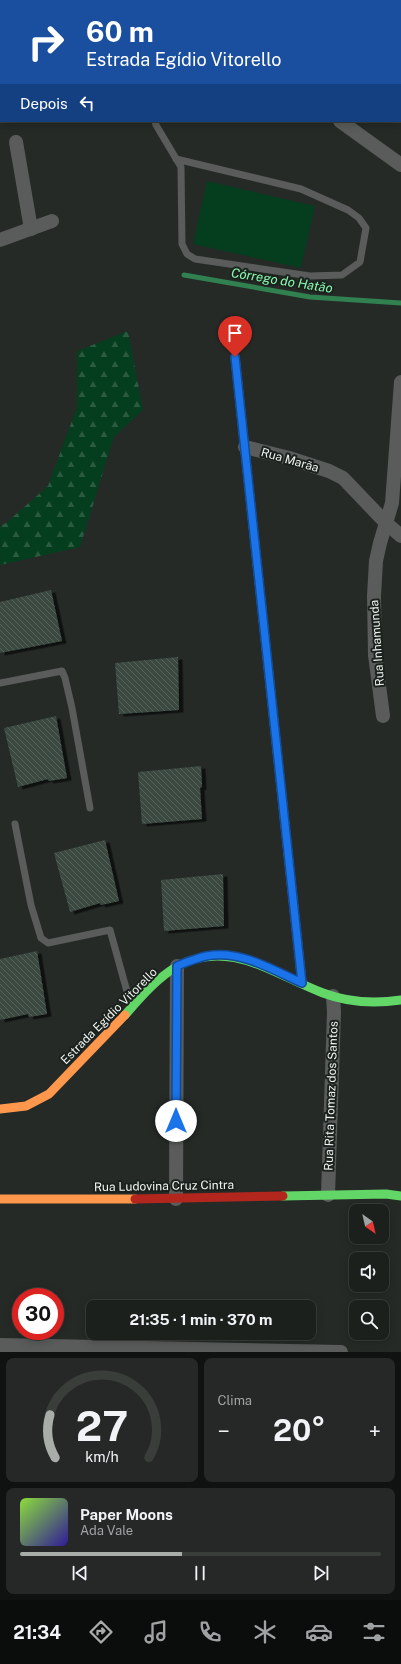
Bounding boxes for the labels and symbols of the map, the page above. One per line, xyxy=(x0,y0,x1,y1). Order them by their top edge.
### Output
water label: Córrego do Hatão xyxy=(230,265,334,296)
pin xyxy=(218,316,252,357)
street label: Rua Marãa xyxy=(259,445,321,475)
street label: Rua Inhamunda xyxy=(367,599,387,687)
street label: Estrada Egídio Vitorello xyxy=(58,965,160,1067)
street label: Rua Rita Tomaz dos Santos xyxy=(321,1021,341,1171)
position arrow xyxy=(155,1100,197,1142)
street label: Rua Ludovina Cruz Cintra xyxy=(94,1178,234,1194)
north arrow xyxy=(349,1204,389,1244)
speed limit sign: 30 xyxy=(12,1288,64,1340)

